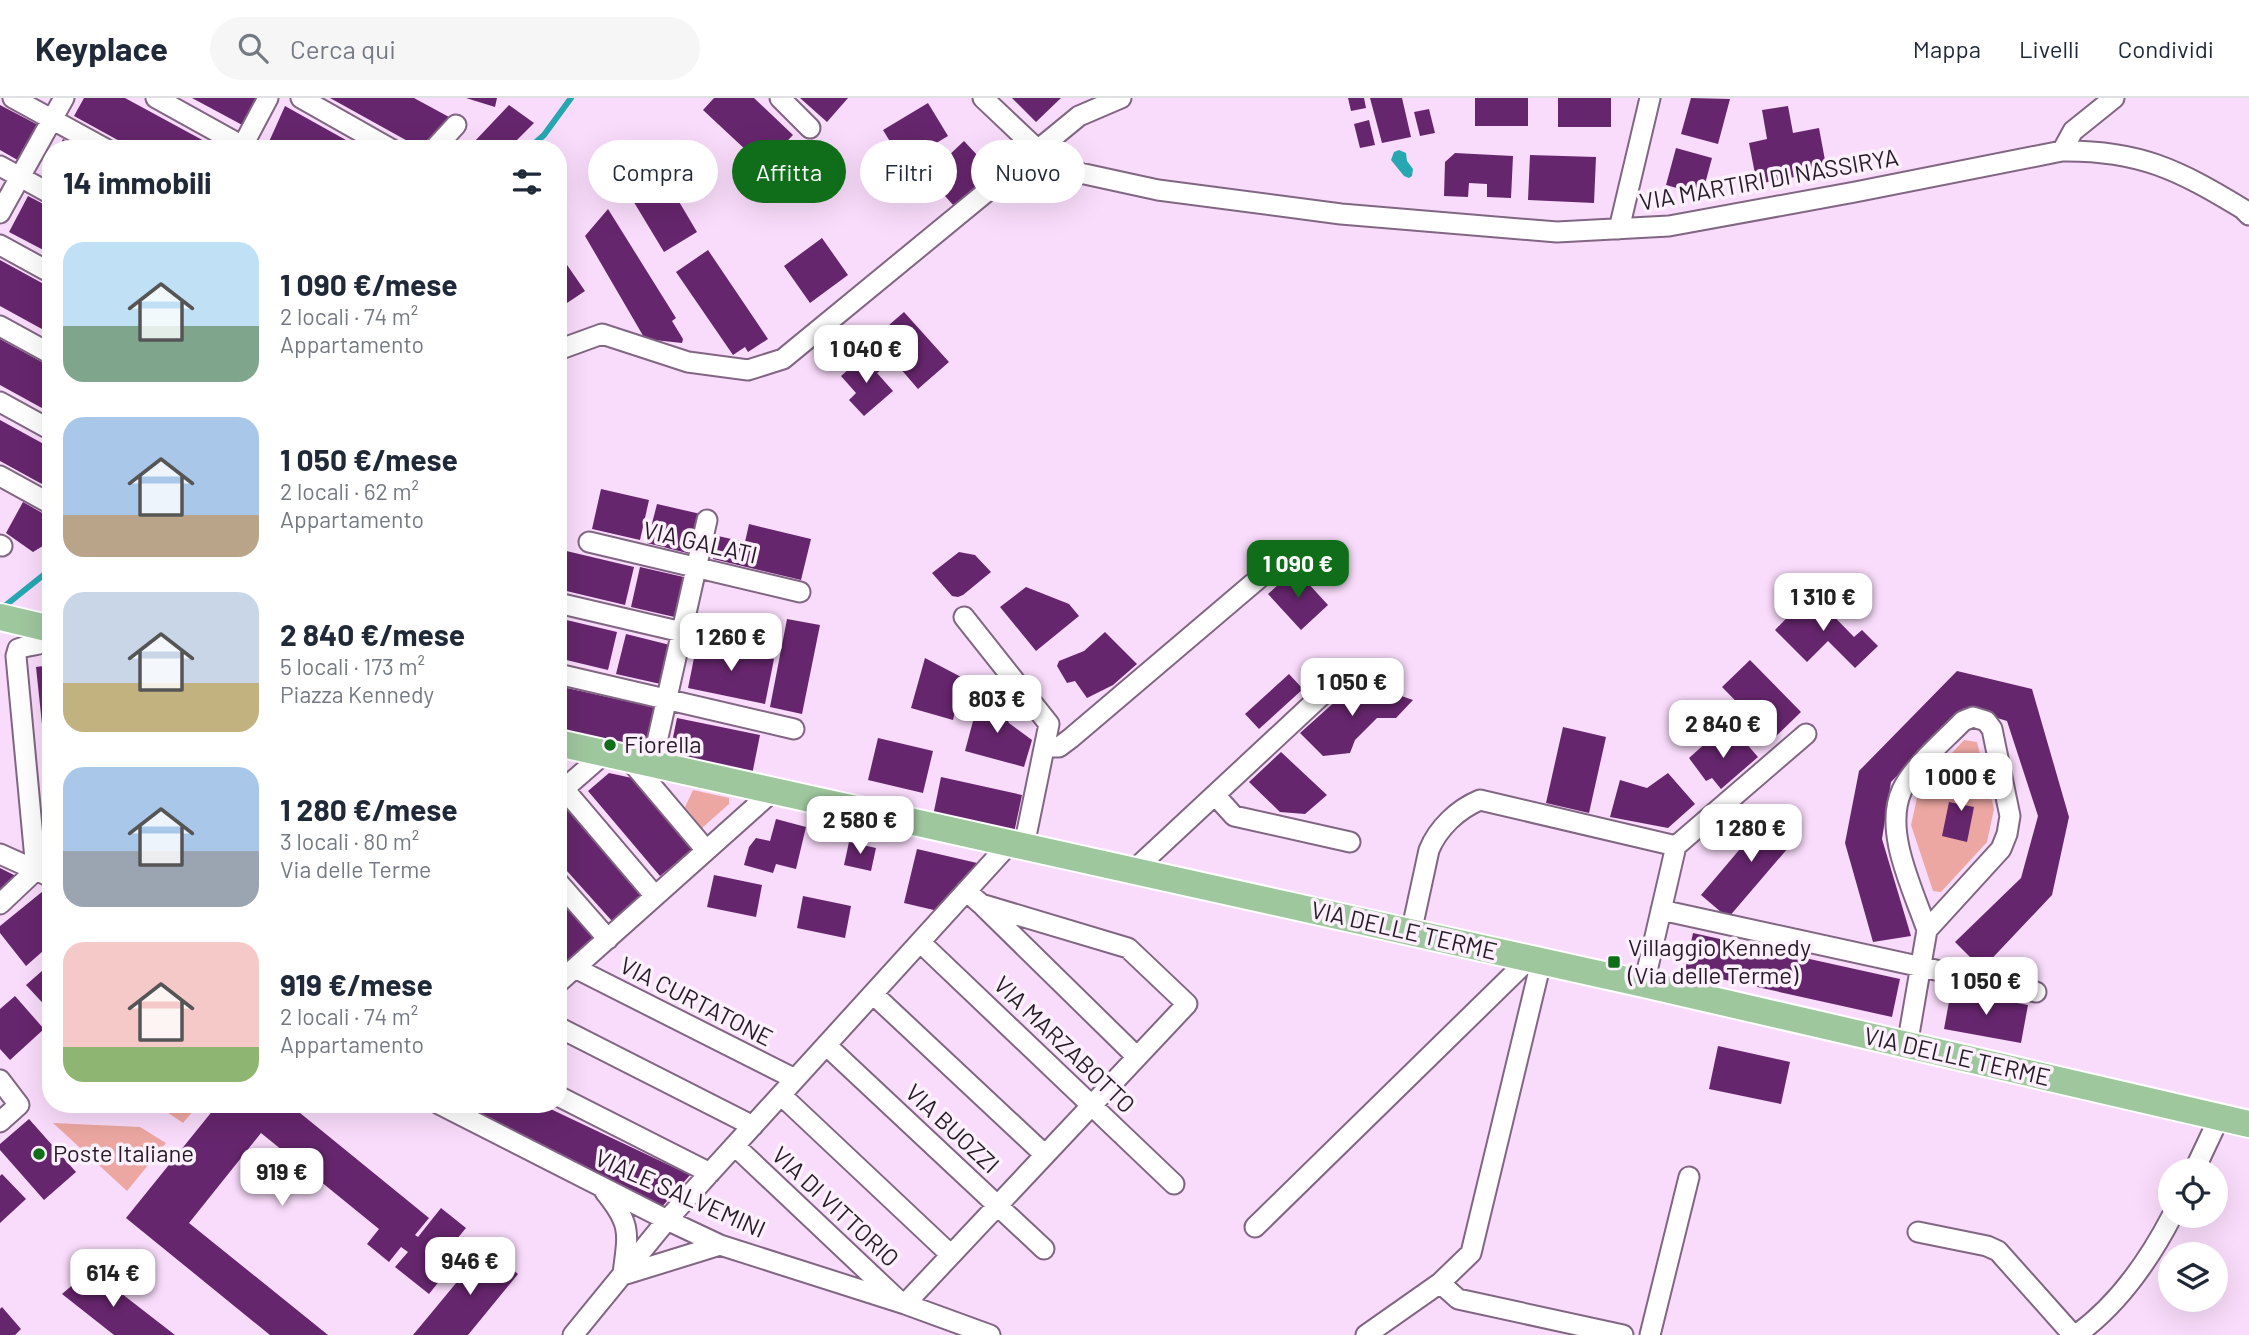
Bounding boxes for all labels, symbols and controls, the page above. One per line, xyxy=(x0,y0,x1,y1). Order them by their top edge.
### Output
search box xyxy=(210,17,700,80)
text: Keyplace xyxy=(35,28,168,68)
icon: search xyxy=(234,29,272,67)
text: Cerca qui xyxy=(290,33,396,64)
text: Mappa xyxy=(1913,34,1981,63)
text: Livelli xyxy=(2019,34,2080,63)
text: Condividi xyxy=(2118,34,2214,63)
chip: Compra xyxy=(588,140,718,203)
chip: Affitta xyxy=(732,140,846,203)
chip: Filtri xyxy=(860,140,957,203)
chip: Nuovo xyxy=(971,140,1085,203)
street label: VIA MARTIRI DI NASSIRYA xyxy=(1637,141,1900,216)
icon: filters xyxy=(508,163,546,201)
text: 14 immobili xyxy=(63,164,212,200)
text: 1 090 €/mese xyxy=(280,266,458,302)
icon: home xyxy=(119,270,203,354)
text: 2 locali · 74 m² xyxy=(280,302,418,330)
pin: 1 040 € xyxy=(801,326,931,385)
text: Appartamento xyxy=(280,330,424,358)
text: 1 040 € xyxy=(830,334,902,362)
text: 1 050 €/mese xyxy=(280,441,458,477)
icon: home xyxy=(119,445,203,529)
text: 2 locali · 62 m² xyxy=(280,477,419,505)
text: Appartamento xyxy=(280,505,424,533)
street label: VIA GALATI xyxy=(640,514,760,569)
pin: 1 090 € xyxy=(1233,540,1363,600)
text: 1 090 € xyxy=(1263,549,1333,577)
pin: 1 310 € xyxy=(1758,574,1888,633)
text: 1 310 € xyxy=(1790,582,1856,610)
pin: 1 260 € xyxy=(666,614,796,673)
text: 2 840 €/mese xyxy=(280,616,465,652)
icon: home xyxy=(119,620,203,704)
text: 1 260 € xyxy=(696,622,766,650)
text: 5 locali · 173 m² xyxy=(280,652,425,680)
pin: 1 050 € xyxy=(1287,658,1417,718)
text: 1 050 € xyxy=(1317,667,1387,695)
pin: 803 € xyxy=(948,676,1046,735)
text: Piazza Kennedy xyxy=(280,680,434,708)
text: 803 € xyxy=(968,684,1026,712)
pin: 2 840 € xyxy=(1658,700,1788,760)
text: 2 840 € xyxy=(1685,709,1761,737)
place label: Fiorella xyxy=(624,729,702,758)
marker: Fiorella xyxy=(602,737,618,753)
pin: 1 000 € xyxy=(1896,754,2026,813)
text: 1 000 € xyxy=(1925,762,1997,790)
text: 1 280 €/mese xyxy=(280,791,458,827)
icon: home xyxy=(119,795,203,879)
pin: 2 580 € xyxy=(795,796,925,856)
pin: 1 280 € xyxy=(1686,804,1816,864)
text: 2 580 € xyxy=(823,805,897,833)
text: 1 280 € xyxy=(1716,813,1786,841)
text: 3 locali · 80 m² xyxy=(280,827,419,855)
text: Via delle Terme xyxy=(280,855,431,883)
street label: VIA DELLE TERME xyxy=(1308,894,1500,965)
place label: Villaggio Kennedy (Via delle Terme) xyxy=(1627,932,1811,989)
street label: VIA CURTATONE xyxy=(615,950,778,1052)
marker: Villaggio Kennedy (Via delle Terme) xyxy=(1606,954,1622,970)
pin: 1 050 € xyxy=(1921,958,2051,1017)
text: 919 €/mese xyxy=(280,966,433,1002)
text: 1 050 € xyxy=(1951,966,2021,994)
street label: VIA MARZABOTTO xyxy=(989,969,1142,1118)
icon: home xyxy=(119,970,203,1054)
text: 2 locali · 74 m² xyxy=(280,1002,418,1030)
street label: VIA DELLE TERME xyxy=(1861,1020,2053,1091)
text: Appartamento xyxy=(280,1030,424,1058)
street label: VIA BUOZZI xyxy=(900,1077,1006,1179)
place label: Poste Italiane xyxy=(53,1138,194,1167)
street label: VIA DI VITTORIO xyxy=(767,1140,905,1272)
street label: VIALE SALVEMINI xyxy=(591,1142,770,1243)
marker: Poste Italiane xyxy=(31,1146,47,1162)
pin: 919 € xyxy=(233,1148,331,1208)
text: 919 € xyxy=(256,1157,308,1185)
map controls xyxy=(2158,1158,2228,1312)
button: locate xyxy=(2158,1158,2228,1228)
pin: 946 € xyxy=(421,1238,519,1297)
button: layers xyxy=(2158,1242,2228,1312)
text: 946 € xyxy=(441,1246,499,1274)
pin: 614 € xyxy=(64,1250,162,1309)
text: 614 € xyxy=(86,1258,140,1286)

